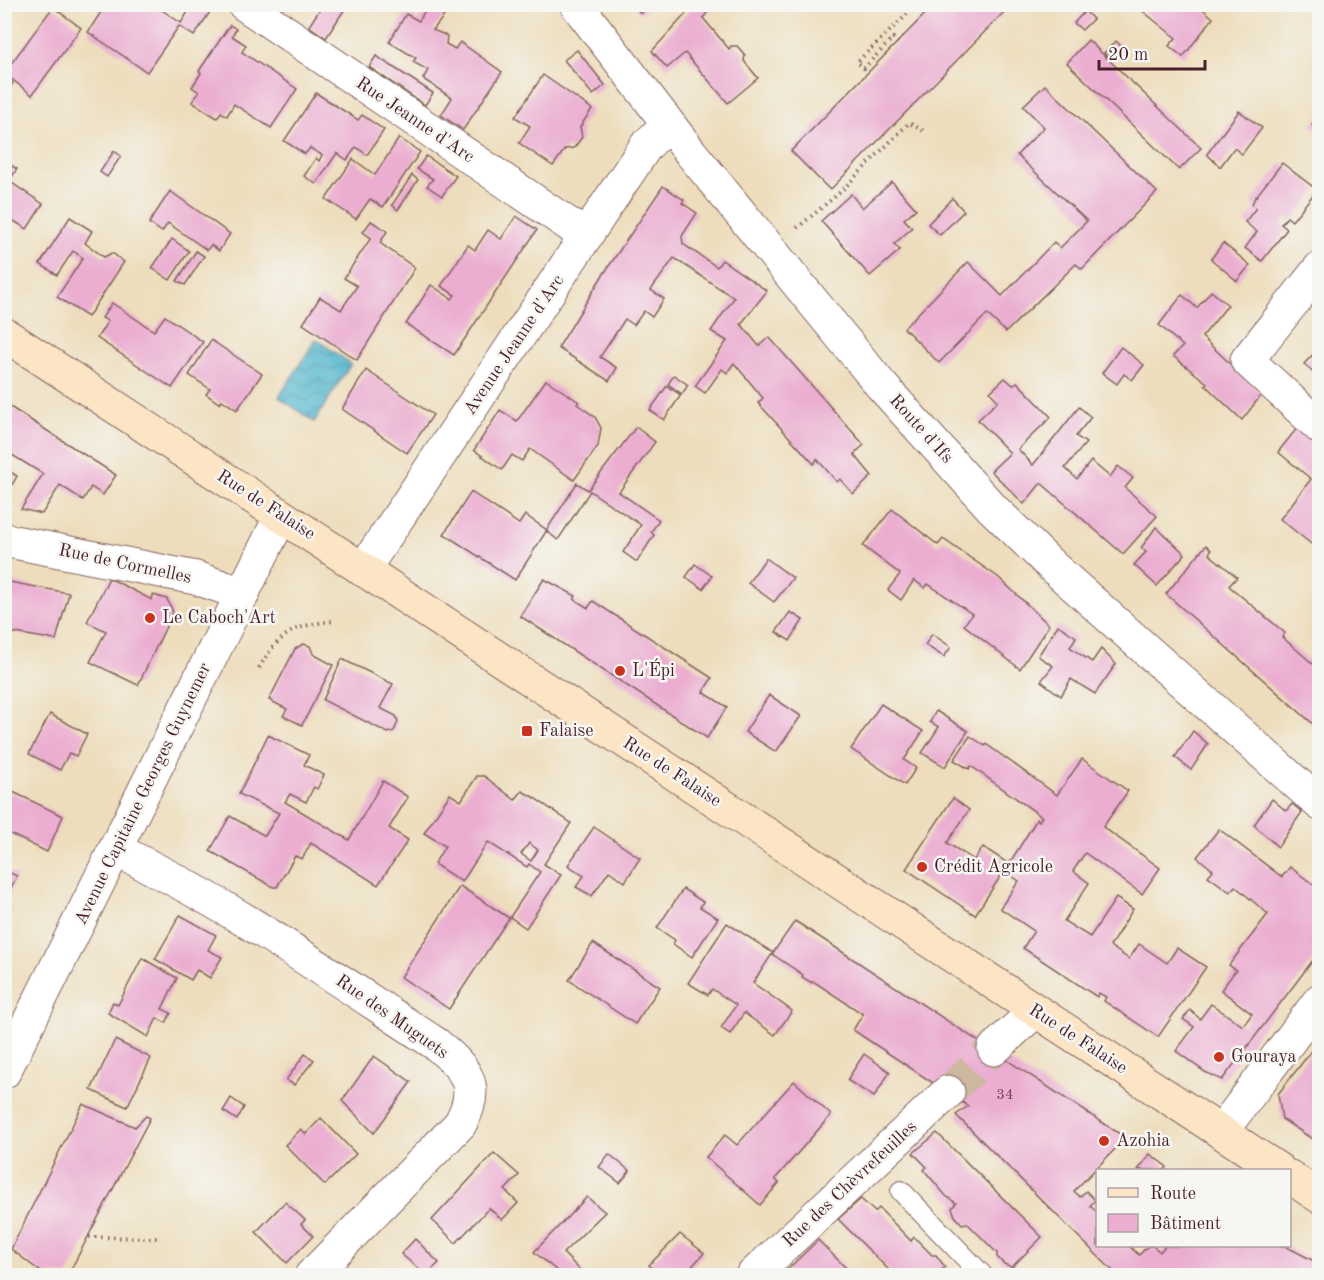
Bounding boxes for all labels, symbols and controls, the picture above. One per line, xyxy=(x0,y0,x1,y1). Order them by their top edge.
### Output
scale bar xyxy=(1099,33,1206,71)
text: 20 m xyxy=(1108,46,1148,64)
street label: Rue Jeanne d'Arc xyxy=(353,74,477,166)
street label: Avenue Jeanne d'Arc xyxy=(461,272,568,418)
street label: Route d'Ifs xyxy=(886,391,956,467)
street label: Rue de Falaise xyxy=(214,467,318,543)
street label: Rue de Cormelles xyxy=(57,541,193,587)
place label: Le Caboch'Art xyxy=(162,609,276,627)
marker: Le Caboch'Art xyxy=(143,611,157,625)
place label: L'Épi xyxy=(632,658,675,680)
street label: Avenue Capitaine Georges Guynemer xyxy=(72,660,215,928)
marker: L'Épi xyxy=(613,664,627,678)
place label: Falaise xyxy=(539,722,594,740)
marker: Falaise xyxy=(520,724,534,738)
street label: Rue de Falaise xyxy=(620,734,724,810)
place label: Crédit Agricole xyxy=(934,858,1053,876)
marker: Crédit Agricole xyxy=(915,860,929,874)
street label: Rue des Muguets xyxy=(332,972,452,1063)
street label: Rue de Falaise xyxy=(1026,1001,1130,1077)
place label: Gouraya xyxy=(1231,1048,1296,1066)
marker: Gouraya xyxy=(1212,1050,1226,1064)
house number: 34 xyxy=(996,1088,1014,1103)
street label: Rue des Chèvrefeuilles xyxy=(779,1117,921,1251)
place label: Azohia xyxy=(1116,1132,1170,1150)
marker: Azohia xyxy=(1097,1134,1111,1148)
legend xyxy=(1096,1169,1291,1247)
text: Route xyxy=(1150,1185,1196,1203)
text: Bâtiment xyxy=(1150,1215,1221,1233)

